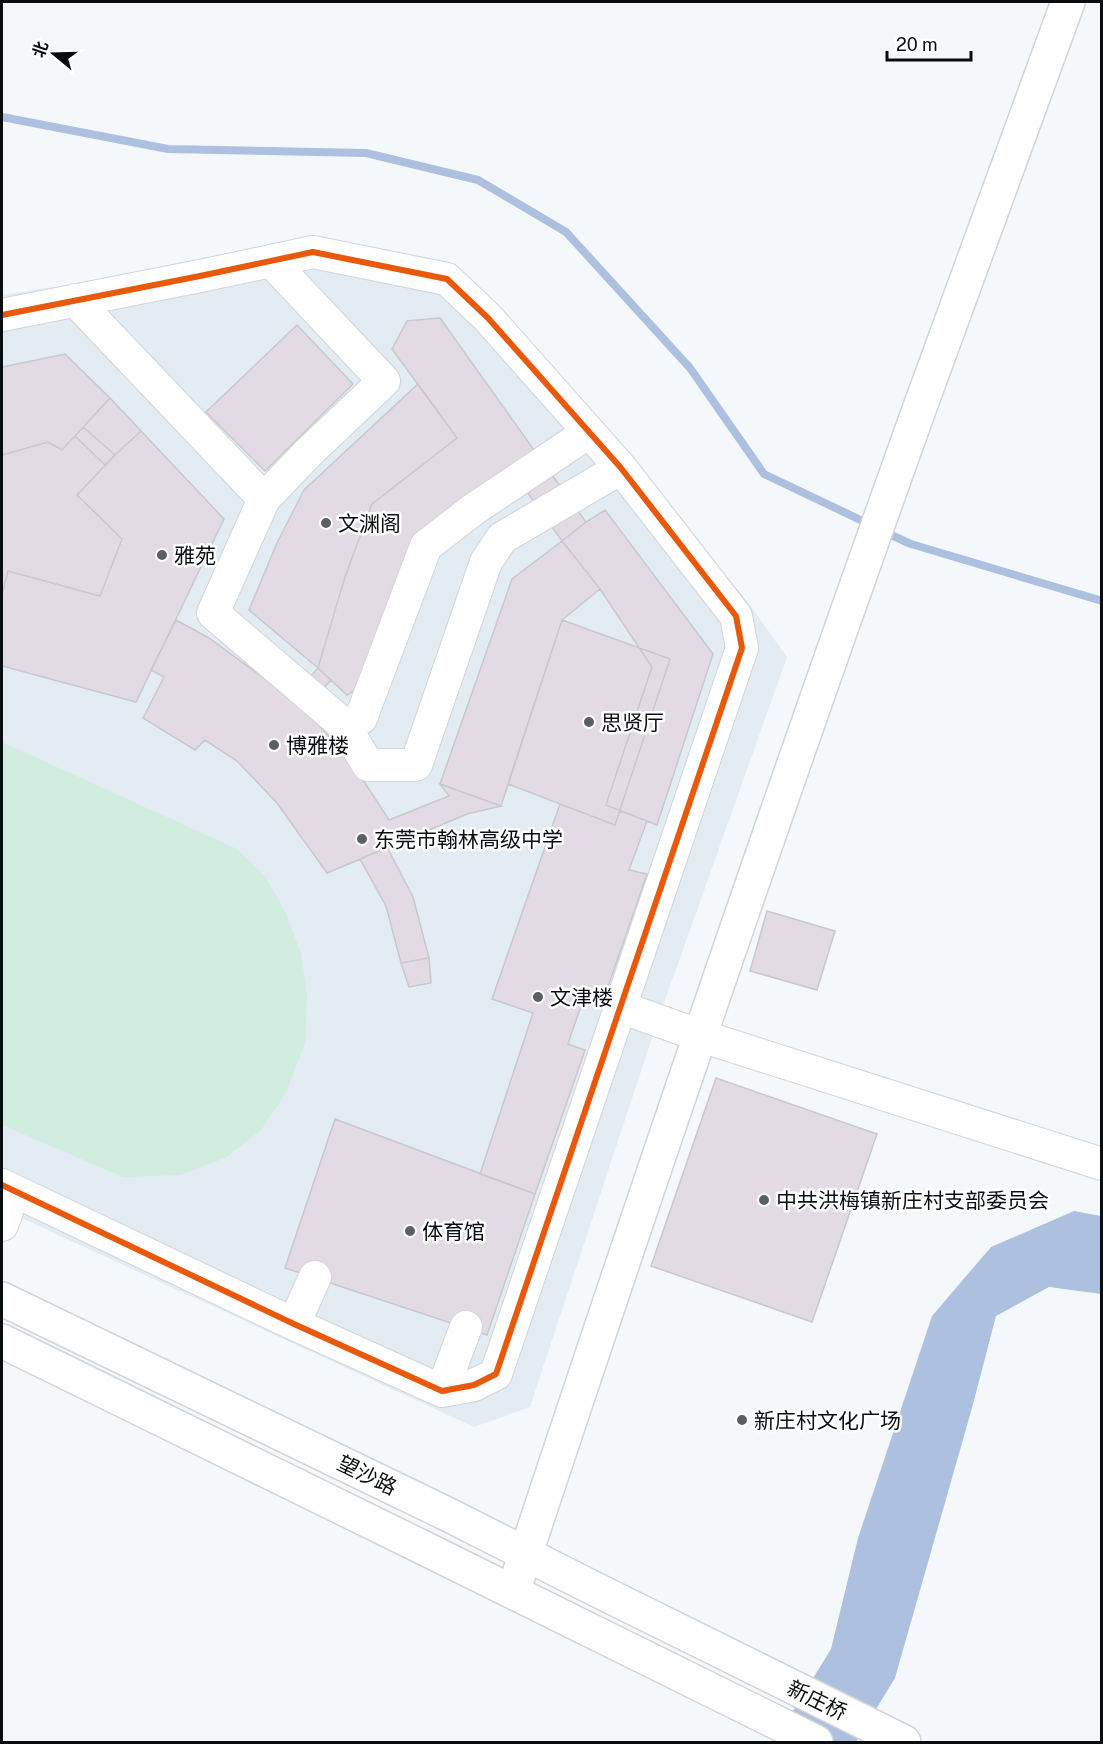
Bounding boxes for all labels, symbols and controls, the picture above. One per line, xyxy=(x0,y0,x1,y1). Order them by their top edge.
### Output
north arrow xyxy=(24,24,84,84)
scale bar xyxy=(887,24,971,62)
text: 20 m xyxy=(896,34,938,55)
text: 北 xyxy=(29,39,52,60)
place label: 文渊阁 xyxy=(338,511,401,536)
marker: 文渊阁 xyxy=(319,516,333,530)
place label: 雅苑 xyxy=(174,543,216,568)
marker: 雅苑 xyxy=(155,548,169,562)
place label: 思贤厅 xyxy=(601,710,664,735)
marker: 思贤厅 xyxy=(582,715,596,729)
place label: 博雅楼 xyxy=(286,733,349,758)
marker: 博雅楼 xyxy=(267,738,281,752)
place label: 东莞市翰林高级中学 xyxy=(374,827,563,852)
marker: 东莞市翰林高级中学 xyxy=(355,832,369,846)
place label: 文津楼 xyxy=(550,985,613,1010)
marker: 文津楼 xyxy=(531,990,545,1004)
place label: 中共洪梅镇新庄村支部委员会 xyxy=(776,1188,1049,1213)
marker: 中共洪梅镇新庄村支部委员会 xyxy=(757,1193,771,1207)
place label: 体育馆 xyxy=(422,1219,485,1244)
marker: 体育馆 xyxy=(403,1224,417,1238)
place label: 新庄村文化广场 xyxy=(754,1408,901,1433)
marker: 新庄村文化广场 xyxy=(735,1413,749,1427)
street label: 望沙路 xyxy=(333,1450,401,1500)
street label: 新庄桥 xyxy=(783,1675,851,1725)

